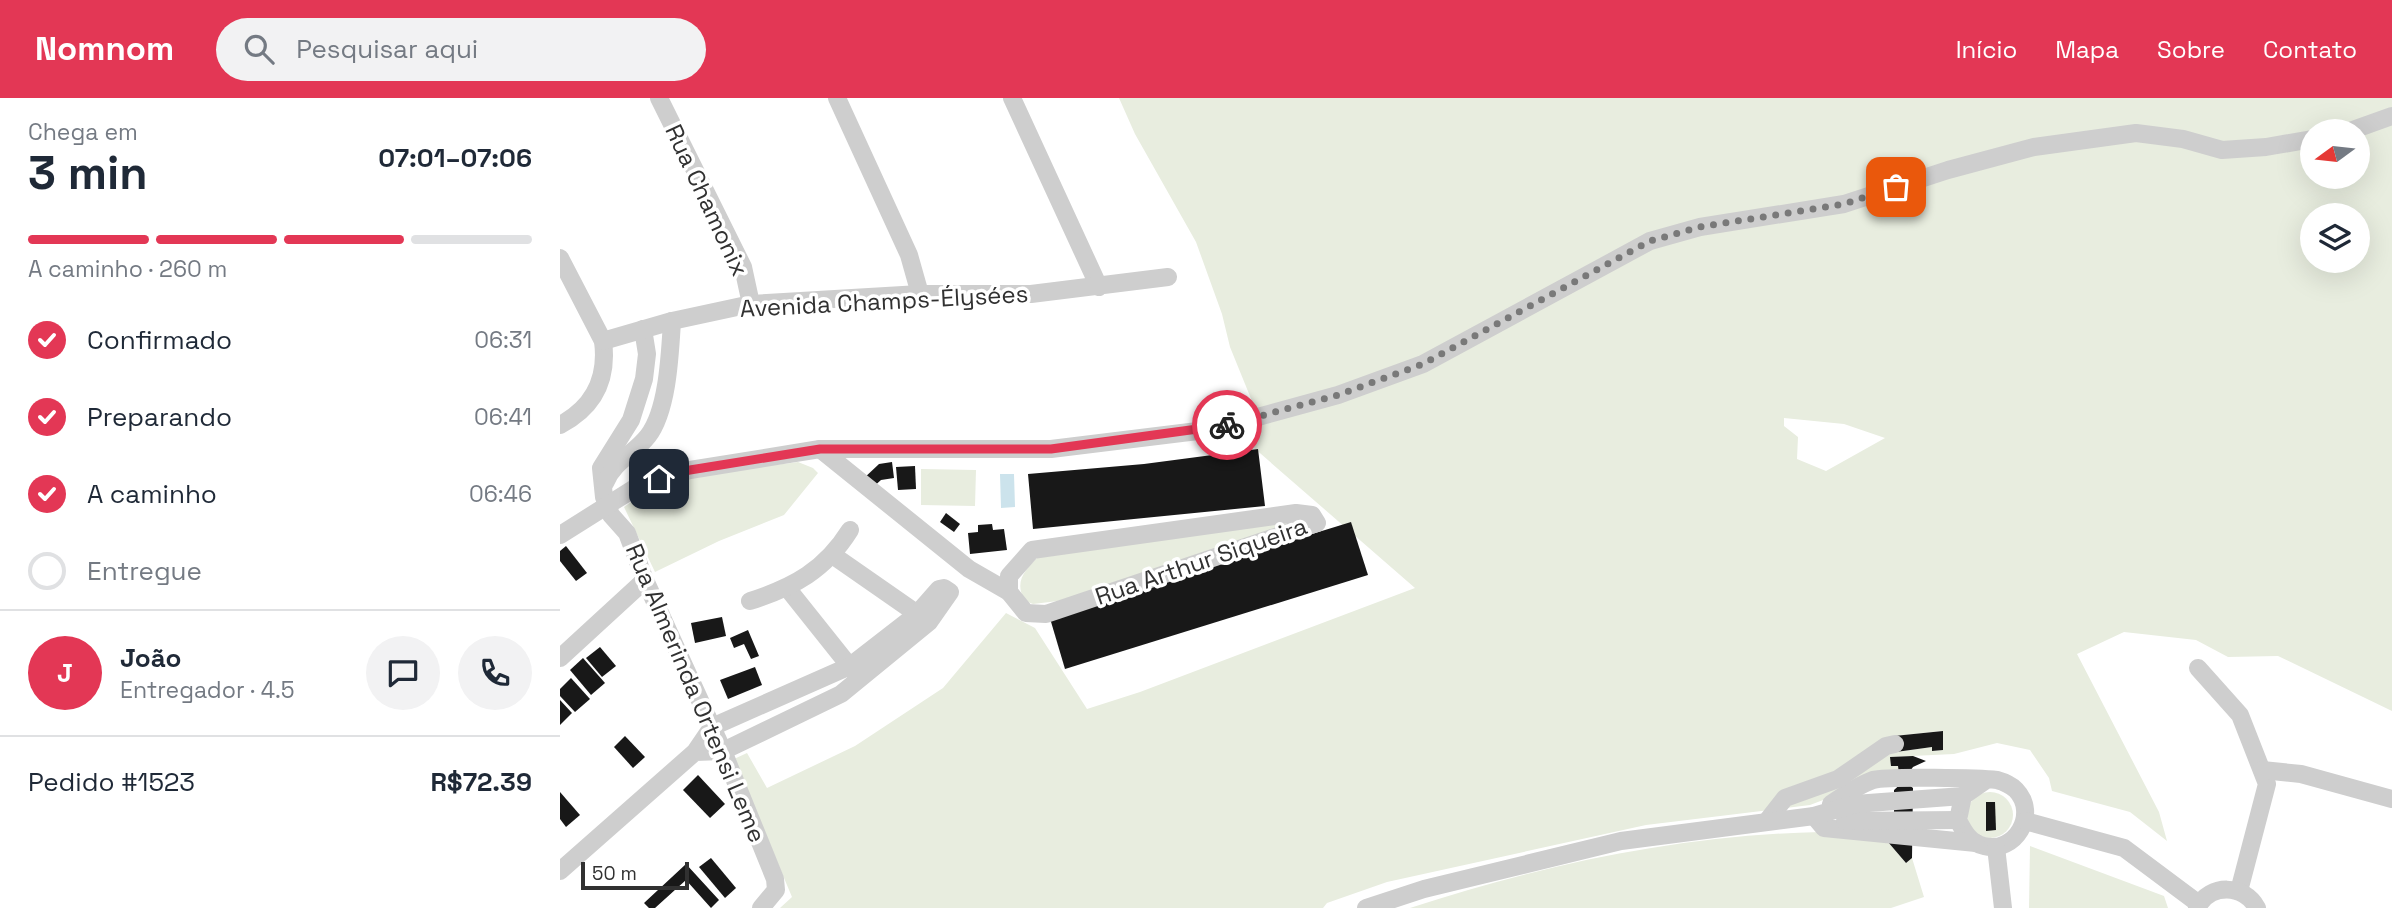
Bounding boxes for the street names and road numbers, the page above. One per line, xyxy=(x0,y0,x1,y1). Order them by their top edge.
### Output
street label: Rua Chamonix xyxy=(658,119,756,281)
street label: Avenida Champs-Élysées xyxy=(739,278,1029,324)
street label: Rua Arthur Siqueira xyxy=(1091,510,1311,612)
street label: Rua Almerinda Ortensi Leme xyxy=(619,539,773,847)

